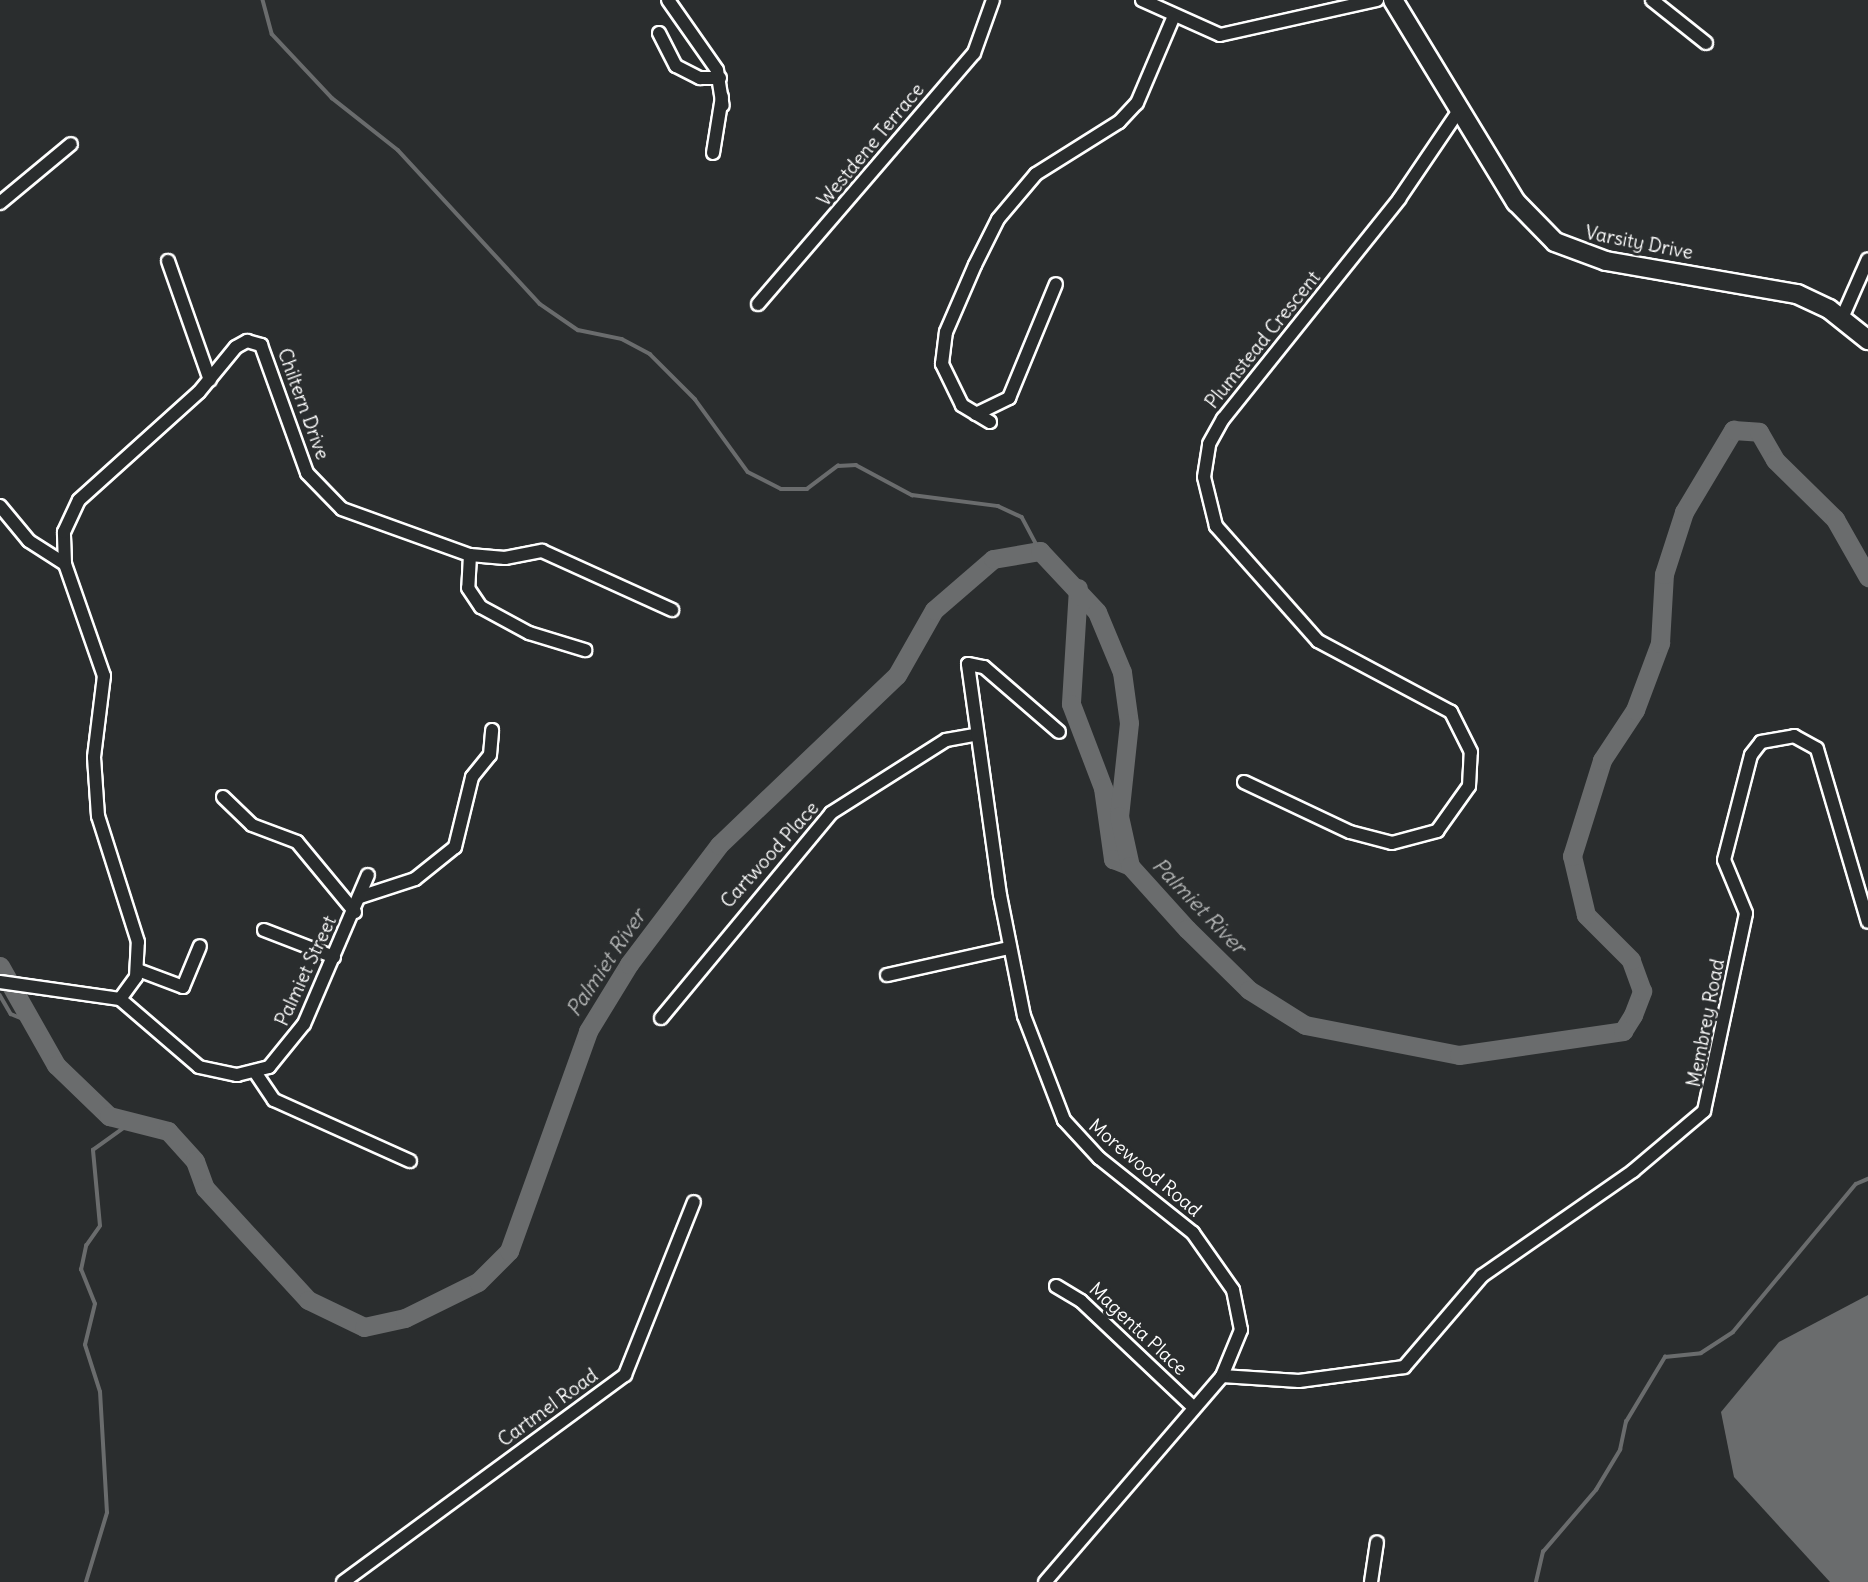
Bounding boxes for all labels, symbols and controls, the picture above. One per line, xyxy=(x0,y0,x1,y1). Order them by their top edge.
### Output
street label: Westdene Terrace xyxy=(813,79,929,211)
street label: Varsity Drive xyxy=(1583,221,1695,265)
street label: Plumstead Crescent xyxy=(1201,267,1325,413)
street label: Chiltern Drive xyxy=(272,345,334,463)
street label: Cartwood Place xyxy=(716,797,824,913)
water label: Palmiet River xyxy=(1147,853,1251,959)
water label: Palmiet River xyxy=(561,905,651,1021)
street label: Palmiet Street xyxy=(271,912,341,1030)
street label: Membrey Road xyxy=(1682,957,1730,1089)
street label: Morewood Road xyxy=(1084,1114,1206,1222)
street label: Magenta Place xyxy=(1084,1278,1192,1380)
street label: Cartmel Road xyxy=(494,1364,602,1452)

